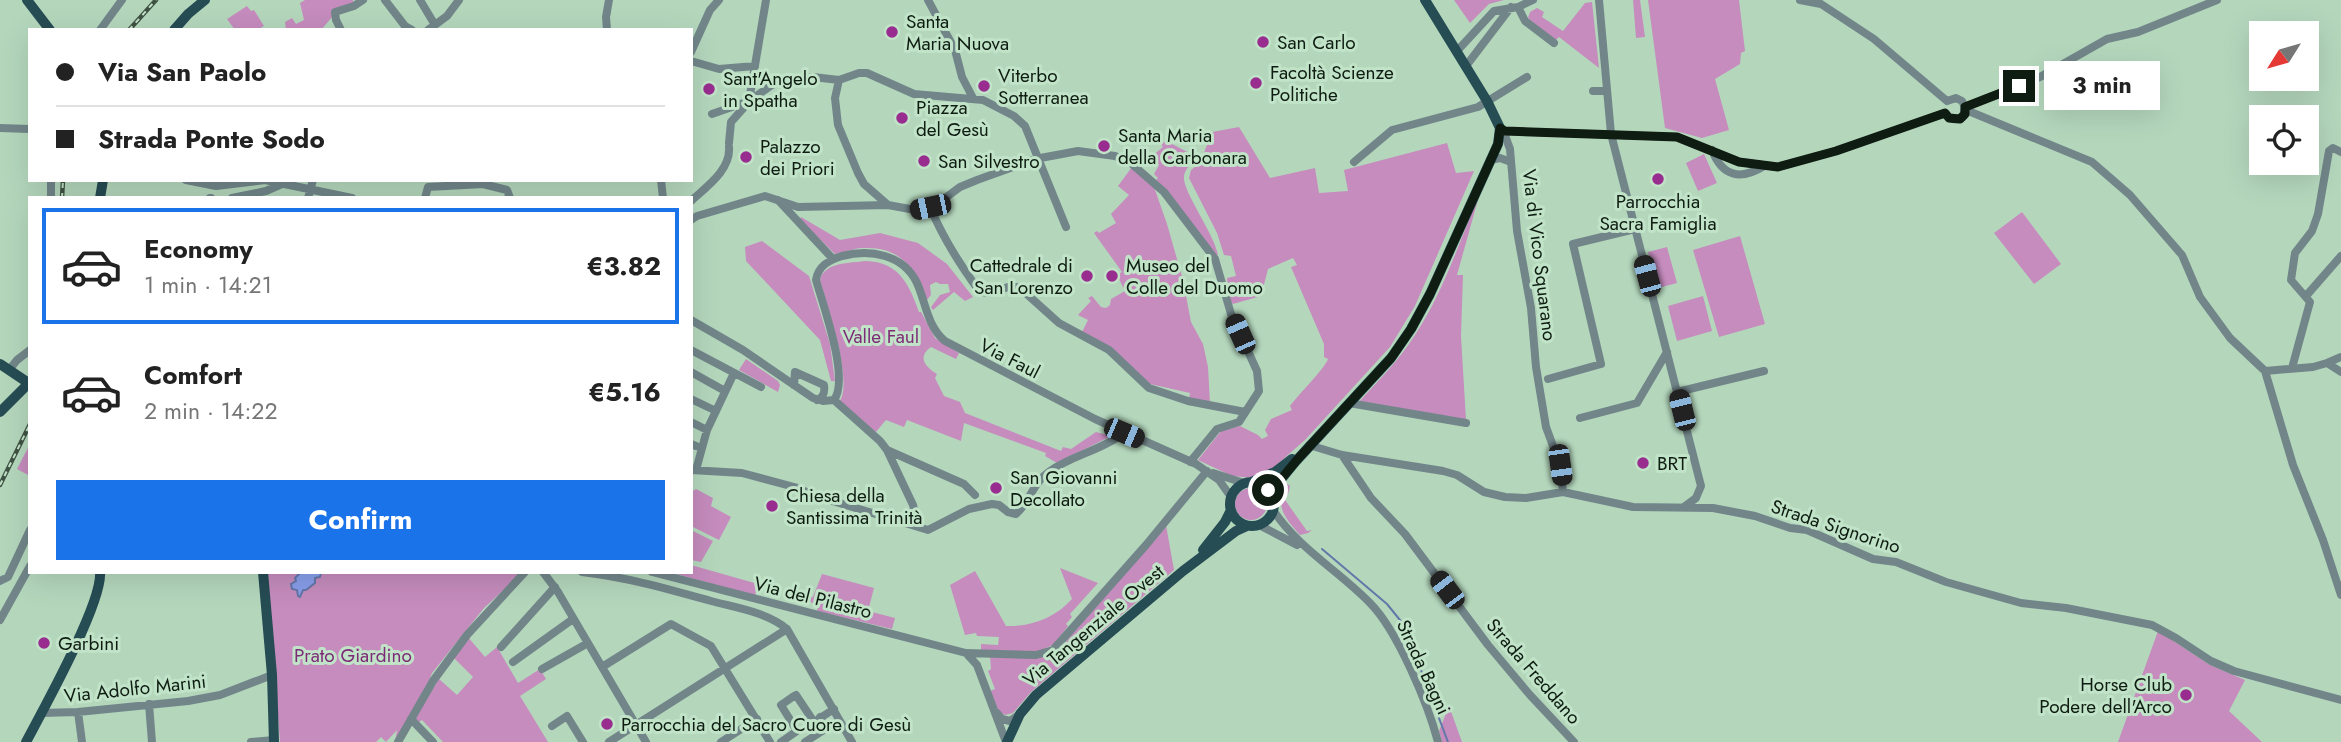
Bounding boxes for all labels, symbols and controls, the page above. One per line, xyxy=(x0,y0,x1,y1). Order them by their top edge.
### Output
place label: Santa Maria Nuova xyxy=(906,8,1009,57)
north arrow xyxy=(2249,21,2319,91)
map controls xyxy=(2249,21,2319,175)
marker: Santa Maria Nuova xyxy=(884,24,900,40)
place label: San Carlo xyxy=(1277,29,1356,56)
marker: San Carlo xyxy=(1255,34,1271,50)
text: Via San Paolo xyxy=(98,53,266,91)
place label: Facoltà Scienze Politiche xyxy=(1270,59,1394,108)
place label: Viterbo Sotterranea xyxy=(998,62,1089,111)
callout: 3 min xyxy=(2044,62,2159,110)
place label: Sant'Angelo in Spatha xyxy=(723,65,818,114)
text: 3 min xyxy=(2072,68,2132,102)
route end xyxy=(2003,70,2035,102)
marker: Facoltà Scienze Politiche xyxy=(1248,75,1264,91)
marker: Viterbo Sotterranea xyxy=(976,78,992,94)
marker: Sant'Angelo in Spatha xyxy=(701,81,717,97)
place label: Piazza del Gesù xyxy=(916,94,989,143)
button: locate xyxy=(2249,105,2319,175)
marker: Piazza del Gesù xyxy=(894,110,910,126)
text: Strada Ponte Sodo xyxy=(98,120,325,158)
place label: Santa Maria della Carbonara xyxy=(1118,122,1247,171)
place label: Palazzo dei Priori xyxy=(760,133,835,182)
marker: Santa Maria della Carbonara xyxy=(1096,138,1112,154)
place label: San Silvestro xyxy=(938,148,1040,175)
marker: Palazzo dei Priori xyxy=(738,149,754,165)
marker: San Silvestro xyxy=(916,153,932,169)
street label: Via di Vico Squarano xyxy=(1516,168,1563,342)
marker: Parrocchia Sacra Famiglia xyxy=(1650,171,1666,187)
place label: Parrocchia Sacra Famiglia xyxy=(1599,188,1717,237)
car xyxy=(908,192,953,222)
text: Economy xyxy=(144,230,253,268)
icon: car xyxy=(60,235,123,298)
text: €3.82 xyxy=(586,247,661,285)
place label: Cattedrale di San Lorenzo xyxy=(970,252,1073,301)
place label: Museo del Colle del Duomo xyxy=(1126,252,1263,301)
car xyxy=(1632,253,1663,299)
text: 1 min · 14:21 xyxy=(144,268,272,302)
marker: Cattedrale di San Lorenzo xyxy=(1079,268,1095,284)
marker: Museo del Colle del Duomo xyxy=(1104,268,1120,284)
car xyxy=(1222,311,1259,357)
park label: Valle Faul xyxy=(843,323,919,350)
street label: Via Faul xyxy=(975,332,1045,385)
text: Comfort xyxy=(144,356,242,394)
icon: car xyxy=(60,361,123,424)
text: €5.16 xyxy=(588,373,661,411)
car xyxy=(1667,387,1698,433)
text: 2 min · 14:22 xyxy=(144,394,278,428)
car xyxy=(1101,415,1148,451)
car xyxy=(1547,443,1574,487)
place label: BRT xyxy=(1657,450,1687,477)
marker: BRT xyxy=(1635,455,1651,471)
place label: San Giovanni Decollato xyxy=(1010,464,1117,513)
route start xyxy=(1252,474,1284,506)
button: Confirm xyxy=(56,480,665,560)
marker: San Giovanni Decollato xyxy=(988,480,1004,496)
place label: Chiesa della Santissima Trinità xyxy=(786,482,922,531)
street label: Strada Signorino xyxy=(1768,493,1904,560)
marker: Chiesa della Santissima Trinità xyxy=(764,498,780,514)
street label: Via Tangenziale Ovest xyxy=(1017,558,1170,693)
car xyxy=(1426,567,1469,613)
street label: Via del Pilastro xyxy=(751,570,875,625)
street label: Strada Freddano xyxy=(1480,612,1587,730)
street label: Strada Bagni xyxy=(1390,615,1457,719)
place label: Garbini xyxy=(58,630,119,657)
marker: Garbini xyxy=(36,635,52,651)
park label: Prato Giardino xyxy=(294,642,412,669)
street label: Via Adolfo Marini xyxy=(63,668,207,709)
place label: Horse Club Podere dell'Arco xyxy=(2039,671,2172,720)
marker: Horse Club Podere dell'Arco xyxy=(2178,687,2194,703)
place label: Parrocchia del Sacro Cuore di Gesù xyxy=(621,711,911,738)
marker: Parrocchia del Sacro Cuore di Gesù xyxy=(599,716,615,732)

